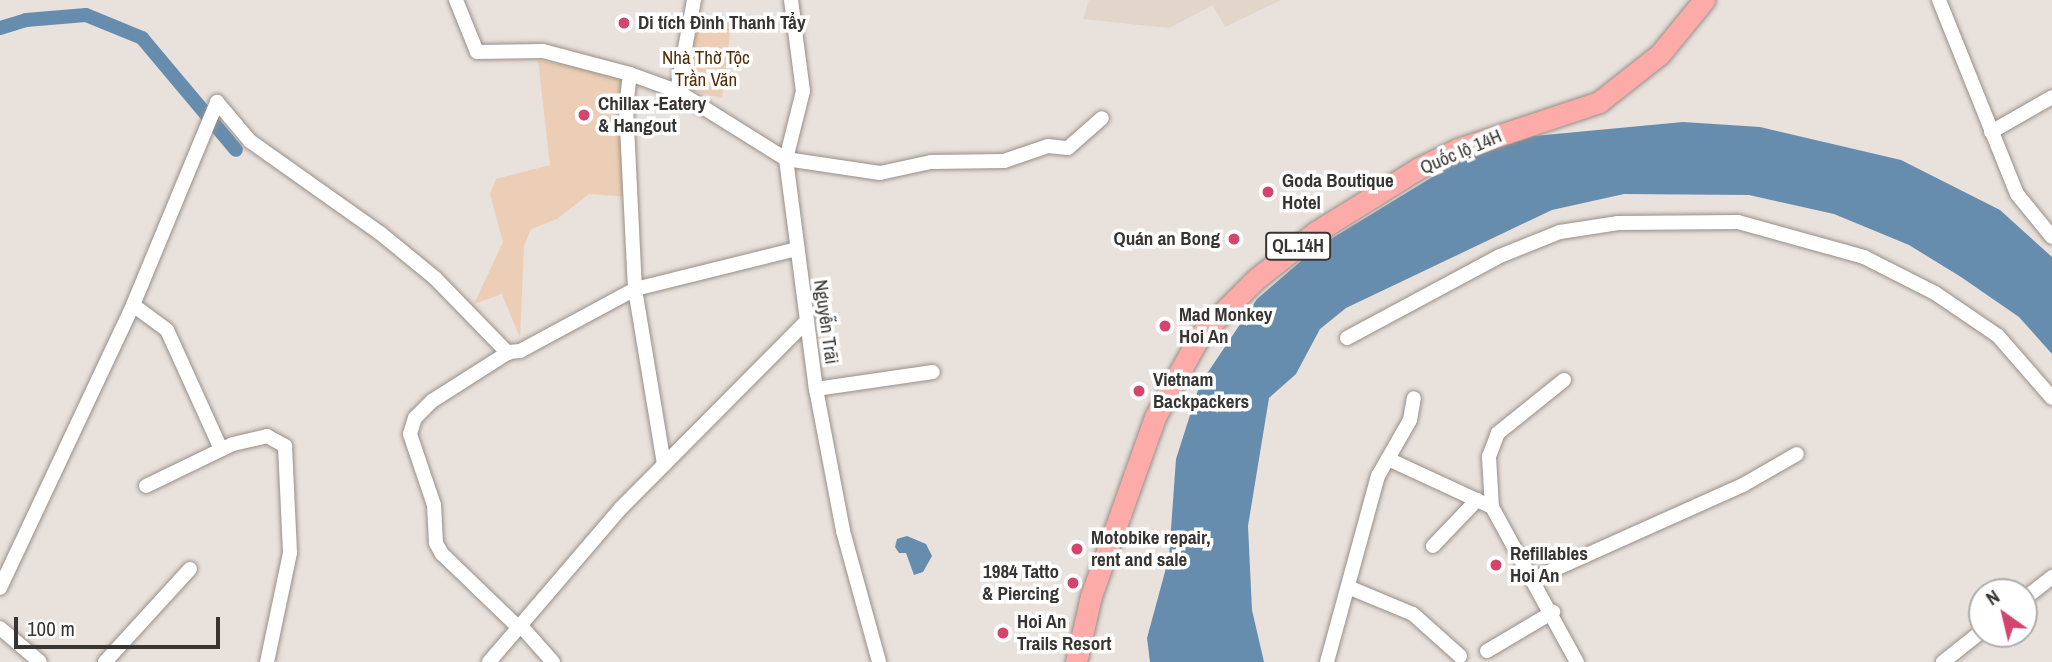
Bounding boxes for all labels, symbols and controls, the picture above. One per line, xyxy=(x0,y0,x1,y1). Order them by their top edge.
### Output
place label: Di tích Đình Thanh Tẩy xyxy=(638,12,806,34)
marker: Di tích Đình Thanh Tẩy xyxy=(616,15,632,31)
park label: Nhà Thờ Tộc Trần Văn xyxy=(662,47,750,91)
place label: Chillax -Eatery & Hangout xyxy=(598,93,706,137)
marker: Chillax -Eatery & Hangout xyxy=(576,107,592,123)
street label: Quốc lộ 14H xyxy=(1417,125,1505,179)
place label: Goda Boutique Hotel xyxy=(1282,170,1394,214)
marker: Goda Boutique Hotel xyxy=(1260,184,1276,200)
place label: Quán an Bong xyxy=(1114,228,1220,250)
marker: Quán an Bong xyxy=(1226,231,1242,247)
road number: QL.14H xyxy=(1265,232,1331,260)
street label: Nguyễn Trãi xyxy=(809,278,843,366)
place label: Mad Monkey Hoi An xyxy=(1179,304,1272,348)
marker: Mad Monkey Hoi An xyxy=(1157,318,1173,334)
place label: Vietnam Backpackers xyxy=(1153,369,1249,413)
marker: Vietnam Backpackers xyxy=(1131,383,1147,399)
place label: Motobike repair, rent and sale xyxy=(1091,527,1210,571)
marker: Motobike repair, rent and sale xyxy=(1069,541,1085,557)
place label: Refillables Hoi An xyxy=(1510,543,1588,587)
marker: Refillables Hoi An xyxy=(1488,557,1504,573)
place label: 1984 Tatto & Piercing xyxy=(982,561,1059,605)
marker: 1984 Tatto & Piercing xyxy=(1065,575,1081,591)
north arrow xyxy=(1968,578,2038,648)
text: N xyxy=(1980,583,2004,611)
scale bar xyxy=(18,602,224,646)
place label: Hoi An Trails Resort xyxy=(1017,611,1111,655)
text: 100 m xyxy=(27,614,75,643)
marker: Hoi An Trails Resort xyxy=(995,625,1011,641)

